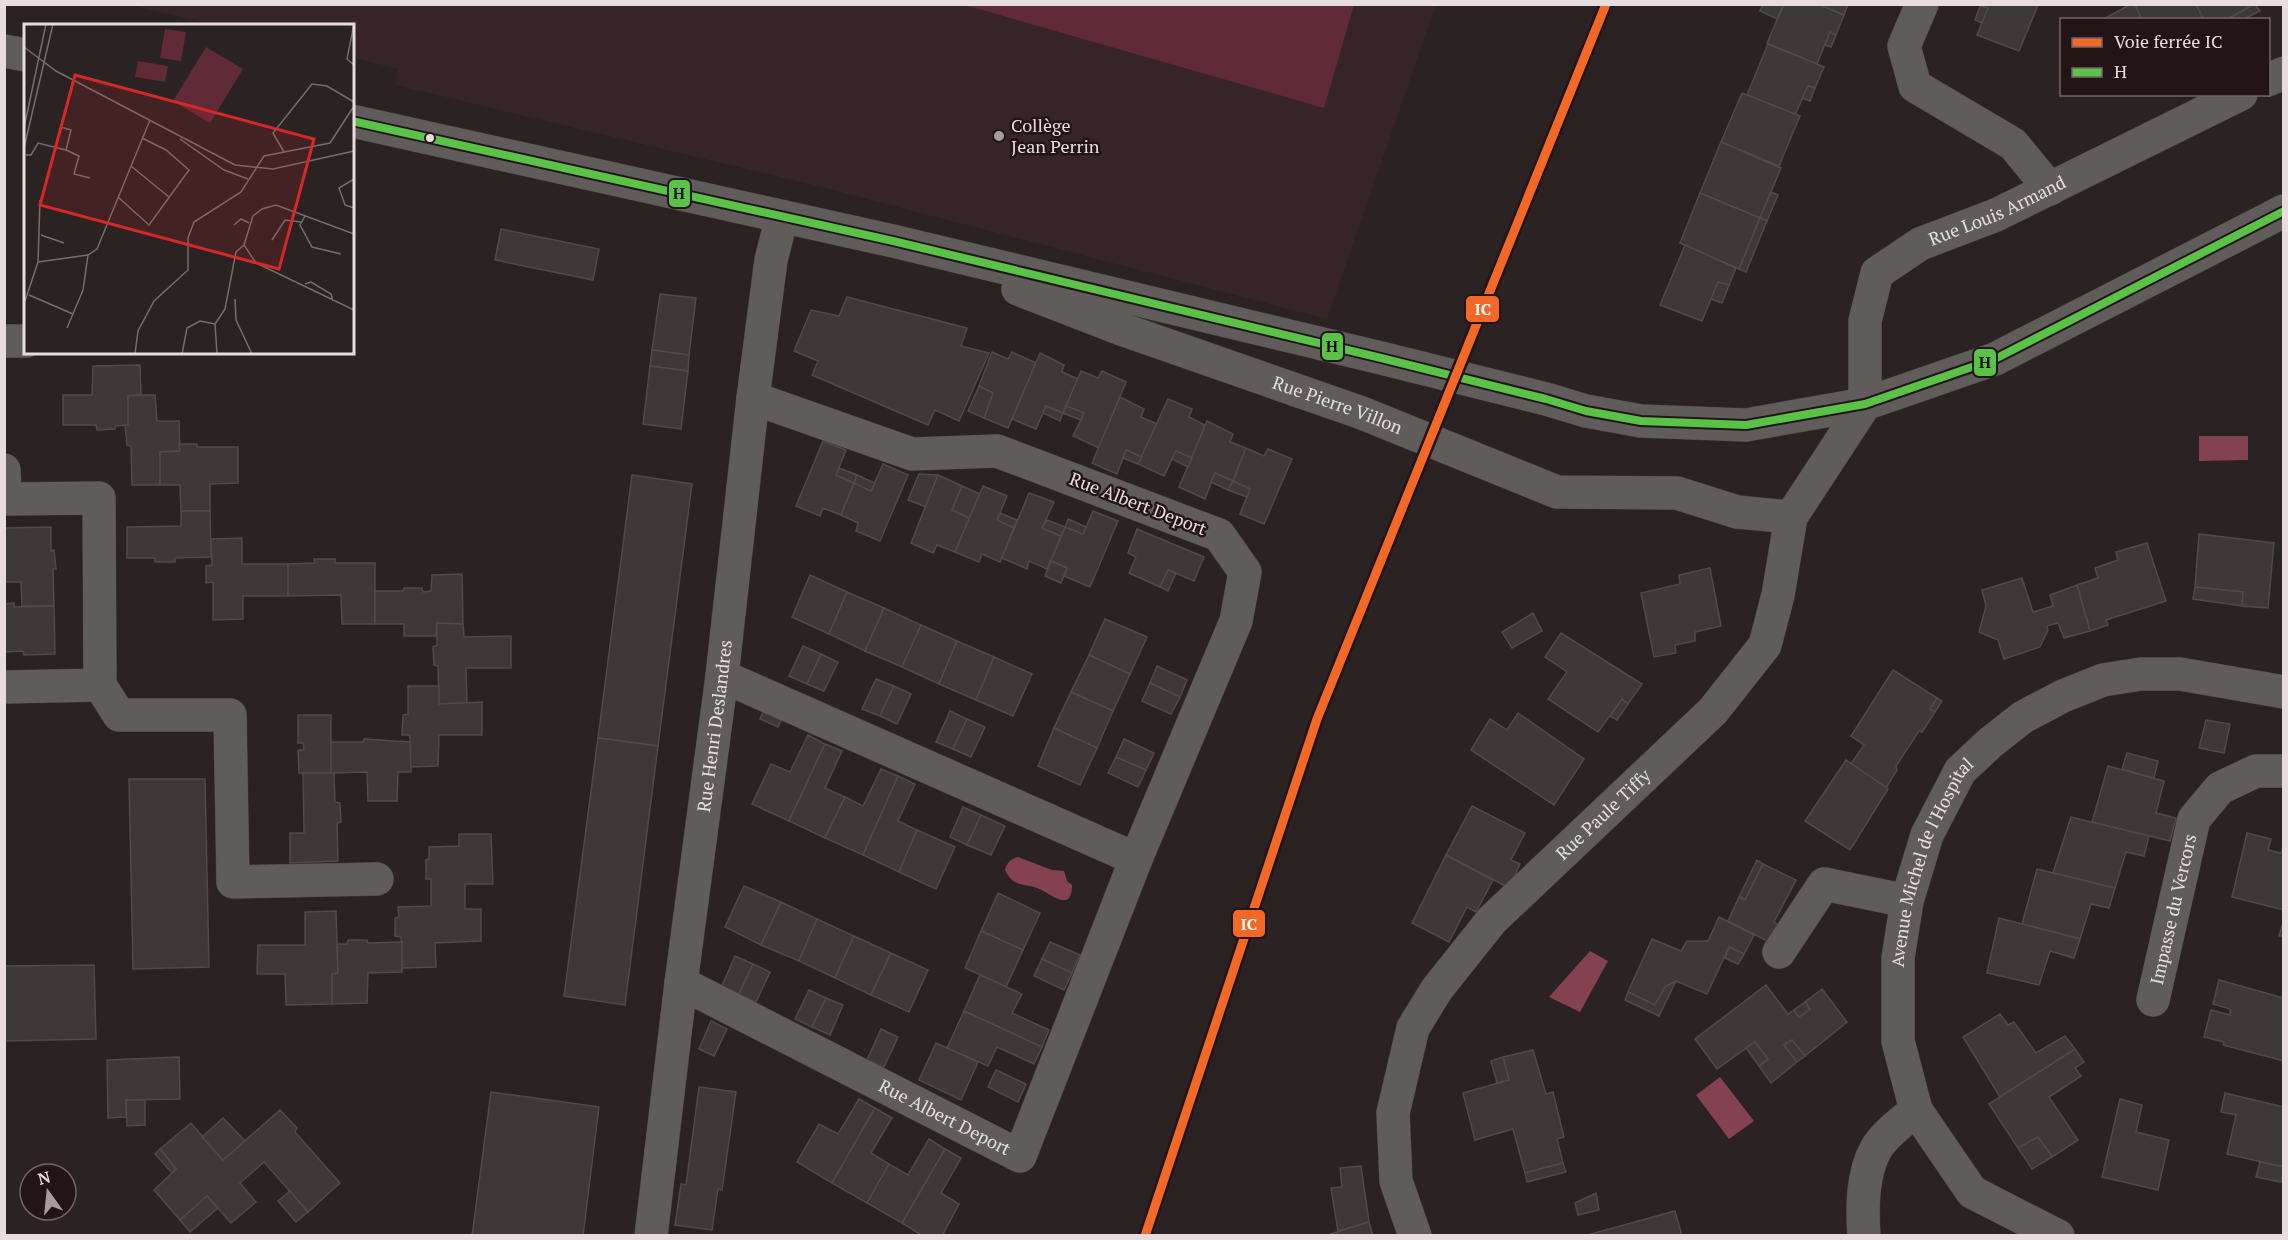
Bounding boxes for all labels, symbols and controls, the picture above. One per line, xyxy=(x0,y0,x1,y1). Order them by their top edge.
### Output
legend xyxy=(2060,18,2270,96)
inset map xyxy=(24,24,354,354)
text: Voie ferrée IC xyxy=(2114,29,2223,53)
text: H xyxy=(2114,59,2127,83)
place label: Collège Jean Perrin xyxy=(1011,113,1100,158)
marker: Collège Jean Perrin xyxy=(992,129,1006,143)
unlabelled marker xyxy=(424,132,436,144)
street label: Rue Louis Armand xyxy=(1925,170,2069,251)
line badge: H xyxy=(668,179,691,208)
text: H xyxy=(673,182,685,204)
line badge: IC xyxy=(1465,295,1500,323)
text: IC xyxy=(1475,298,1491,320)
line badge: H xyxy=(1321,332,1344,361)
text: H xyxy=(1326,335,1338,357)
line badge: H xyxy=(1973,348,1997,377)
text: H xyxy=(1979,351,1991,373)
street label: Rue Pierre Villon xyxy=(1270,370,1407,439)
street label: Rue Albert Deport xyxy=(1066,466,1211,540)
street label: Rue Henri Deslandres xyxy=(691,639,737,813)
street label: Avenue Michel de l'Hospital xyxy=(1885,752,1978,968)
street label: Rue Paule Tiffy xyxy=(1550,763,1656,865)
street label: Impasse du Vercors xyxy=(2144,831,2201,987)
line badge: IC xyxy=(1232,909,1266,938)
text: IC xyxy=(1241,913,1257,935)
street label: Rue Albert Deport xyxy=(875,1073,1015,1160)
north arrow xyxy=(18,1162,78,1222)
text: N xyxy=(35,1165,53,1190)

